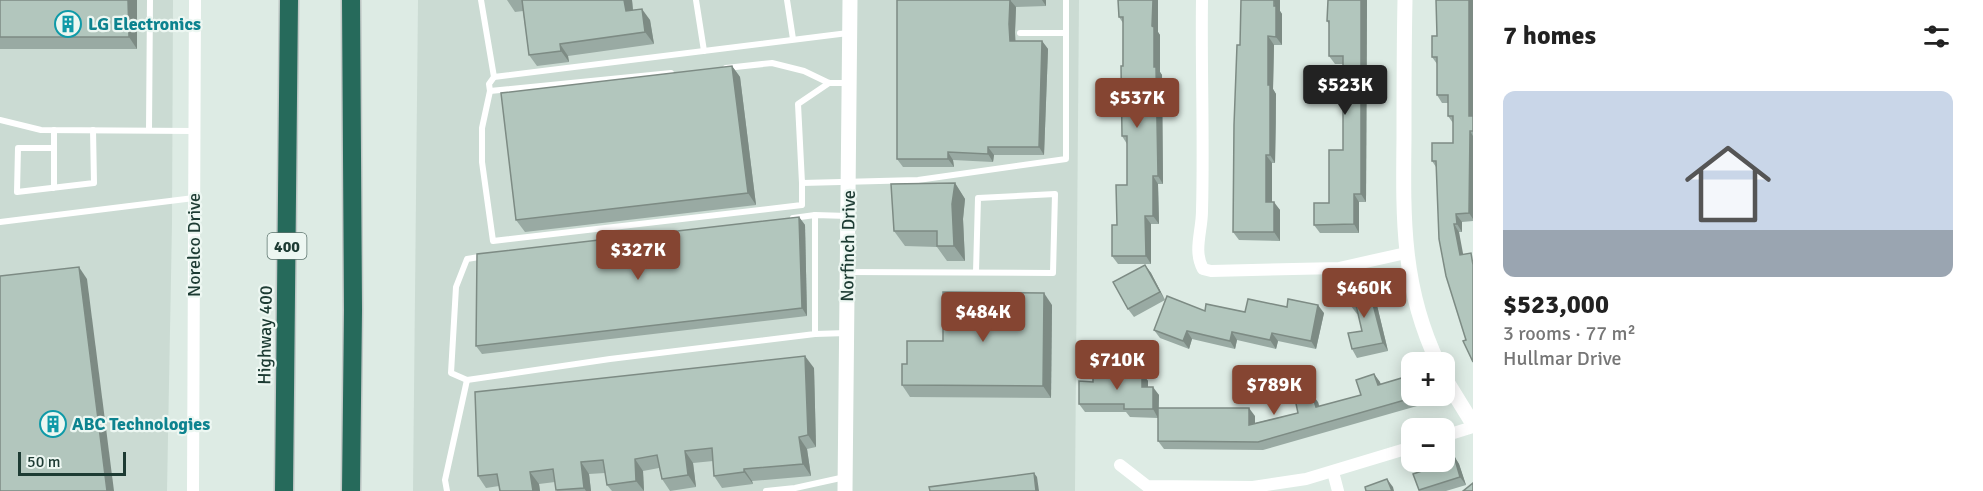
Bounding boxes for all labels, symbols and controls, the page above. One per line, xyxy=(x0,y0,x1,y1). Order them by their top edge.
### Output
building icon: LG Electronics xyxy=(53,9,83,39)
place label: LG Electronics xyxy=(88,13,201,35)
text: 7 homes xyxy=(1503,20,1596,52)
icon: filters xyxy=(1920,20,1953,53)
pin: $523K xyxy=(1303,65,1387,116)
text: $523K xyxy=(1317,72,1373,97)
pin: $537K xyxy=(1095,78,1179,129)
text: $537K xyxy=(1109,85,1165,110)
icon: home xyxy=(1674,130,1782,238)
street label: Norfinch Drive xyxy=(836,190,860,302)
street label: Norelco Drive xyxy=(183,193,205,297)
pin: $327K xyxy=(596,230,680,281)
road number: 400 xyxy=(268,233,306,259)
text: $327K xyxy=(610,237,666,262)
pin: $460K xyxy=(1322,268,1406,319)
text: $460K xyxy=(1336,275,1392,300)
street label: Highway 400 xyxy=(253,285,277,385)
text: $523,000 xyxy=(1503,289,1609,321)
pin: $484K xyxy=(941,292,1025,343)
text: $484K xyxy=(955,299,1011,324)
text: 3 rooms · 77 m² xyxy=(1503,321,1636,346)
pin: $710K xyxy=(1075,340,1159,391)
text: Hullmar Drive xyxy=(1503,346,1622,371)
text: $710K xyxy=(1089,347,1145,372)
map controls xyxy=(1401,352,1455,472)
button: + xyxy=(1401,352,1455,406)
pin: $789K xyxy=(1232,365,1316,416)
text: $789K xyxy=(1246,372,1302,397)
building icon: ABC Technologies xyxy=(38,409,68,439)
place label: ABC Technologies xyxy=(72,413,210,435)
button: − xyxy=(1401,418,1455,472)
scale bar xyxy=(18,449,126,476)
text: 50 m xyxy=(27,452,61,472)

